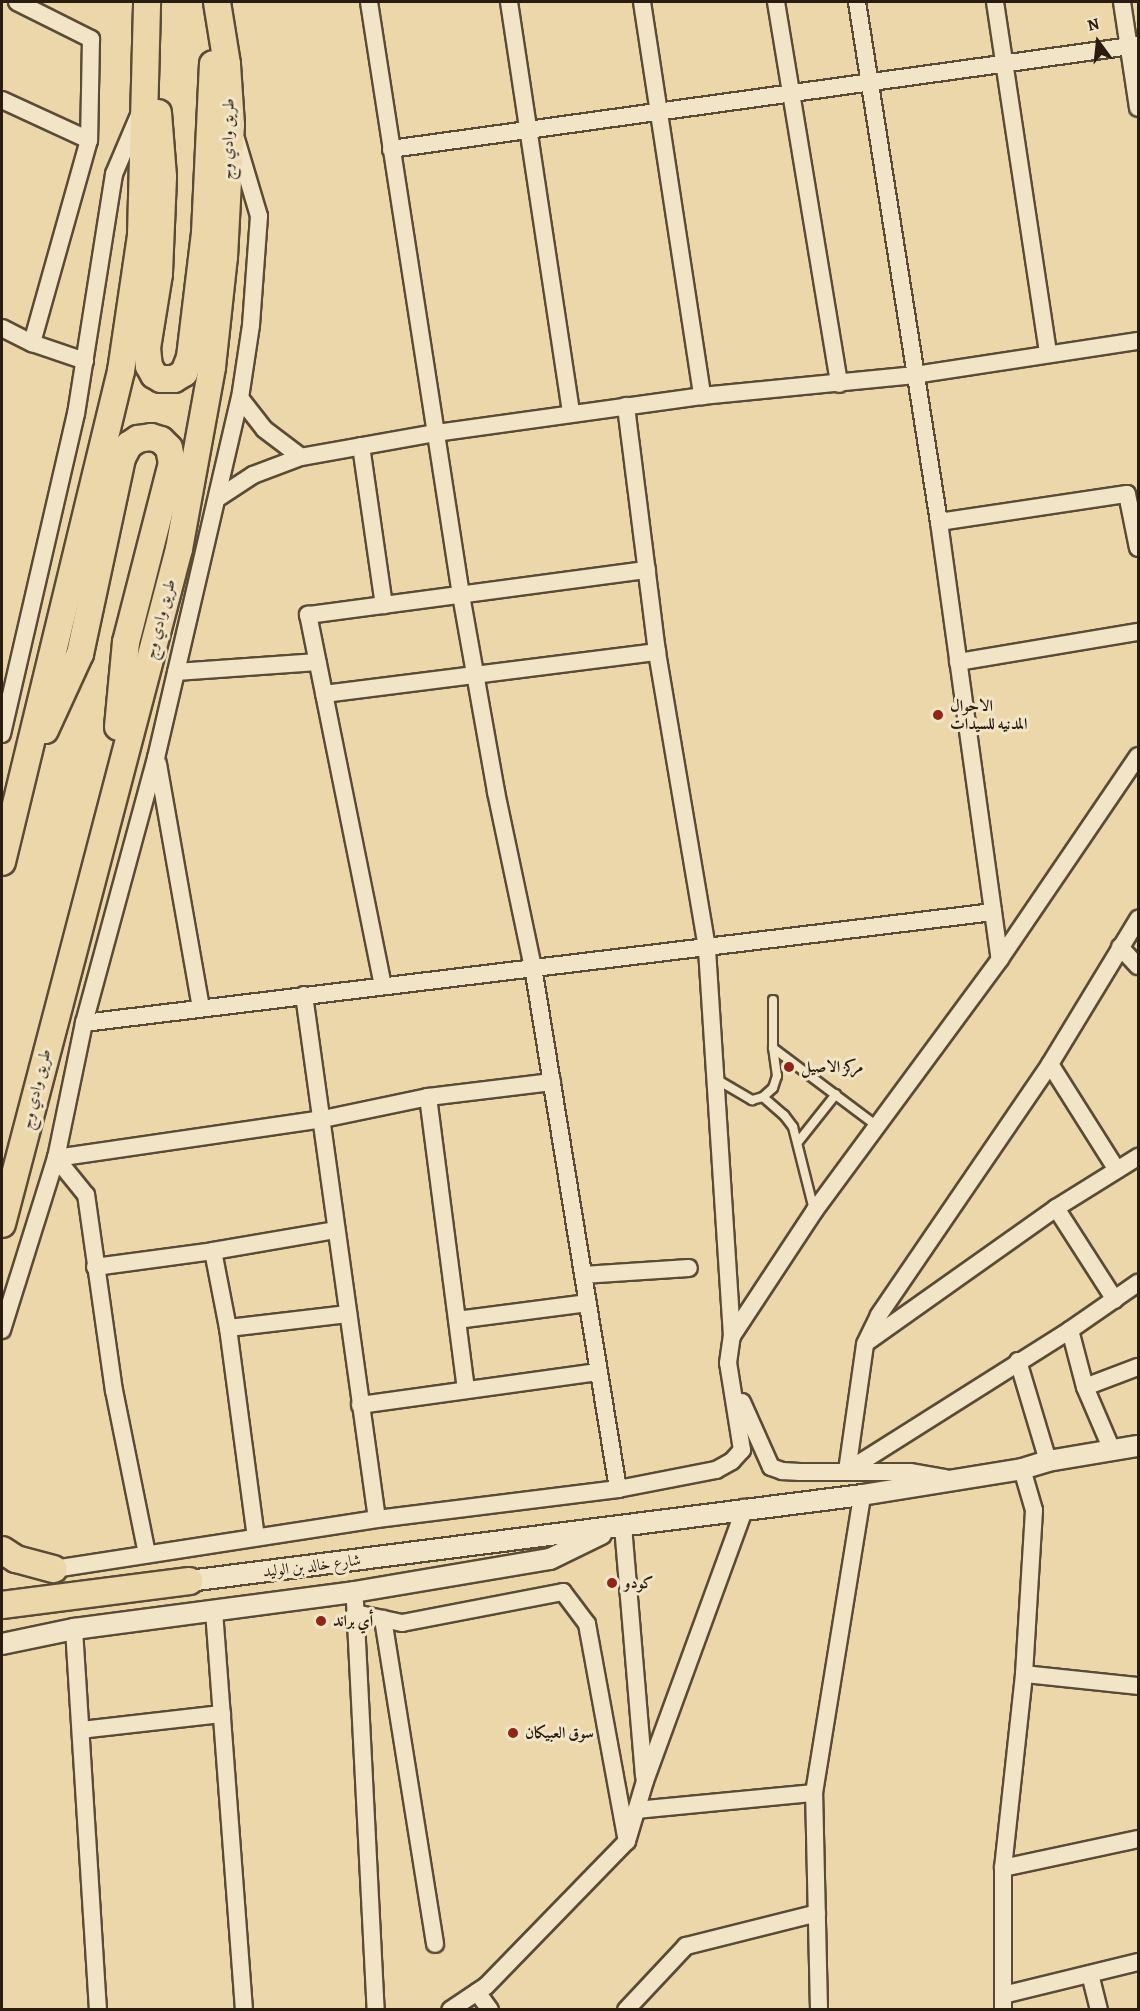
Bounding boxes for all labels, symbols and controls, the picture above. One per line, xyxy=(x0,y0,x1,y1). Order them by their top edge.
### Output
north arrow xyxy=(1068,12,1128,72)
text: N xyxy=(1085,12,1102,37)
street label: طريق وادي وج xyxy=(218,98,238,180)
street label: طريق وادي وج xyxy=(140,577,180,661)
place label: الاحوال المدنيه للسيدات xyxy=(950,696,1027,734)
marker: الاحوال المدنيه للسيدات xyxy=(931,708,945,722)
street label: طريق وادي وج xyxy=(17,1047,55,1131)
place label: مركز الاصيل xyxy=(801,1057,863,1077)
marker: مركز الاصيل xyxy=(782,1060,796,1074)
street label: شارع خالد بن الوليد xyxy=(262,1550,362,1582)
place label: كودو xyxy=(624,1573,654,1593)
marker: كودو xyxy=(605,1576,619,1590)
place label: أي براند xyxy=(333,1611,373,1631)
marker: أي براند xyxy=(314,1614,328,1628)
place label: سوق العبيكان xyxy=(525,1723,594,1743)
marker: سوق العبيكان xyxy=(506,1726,520,1740)

